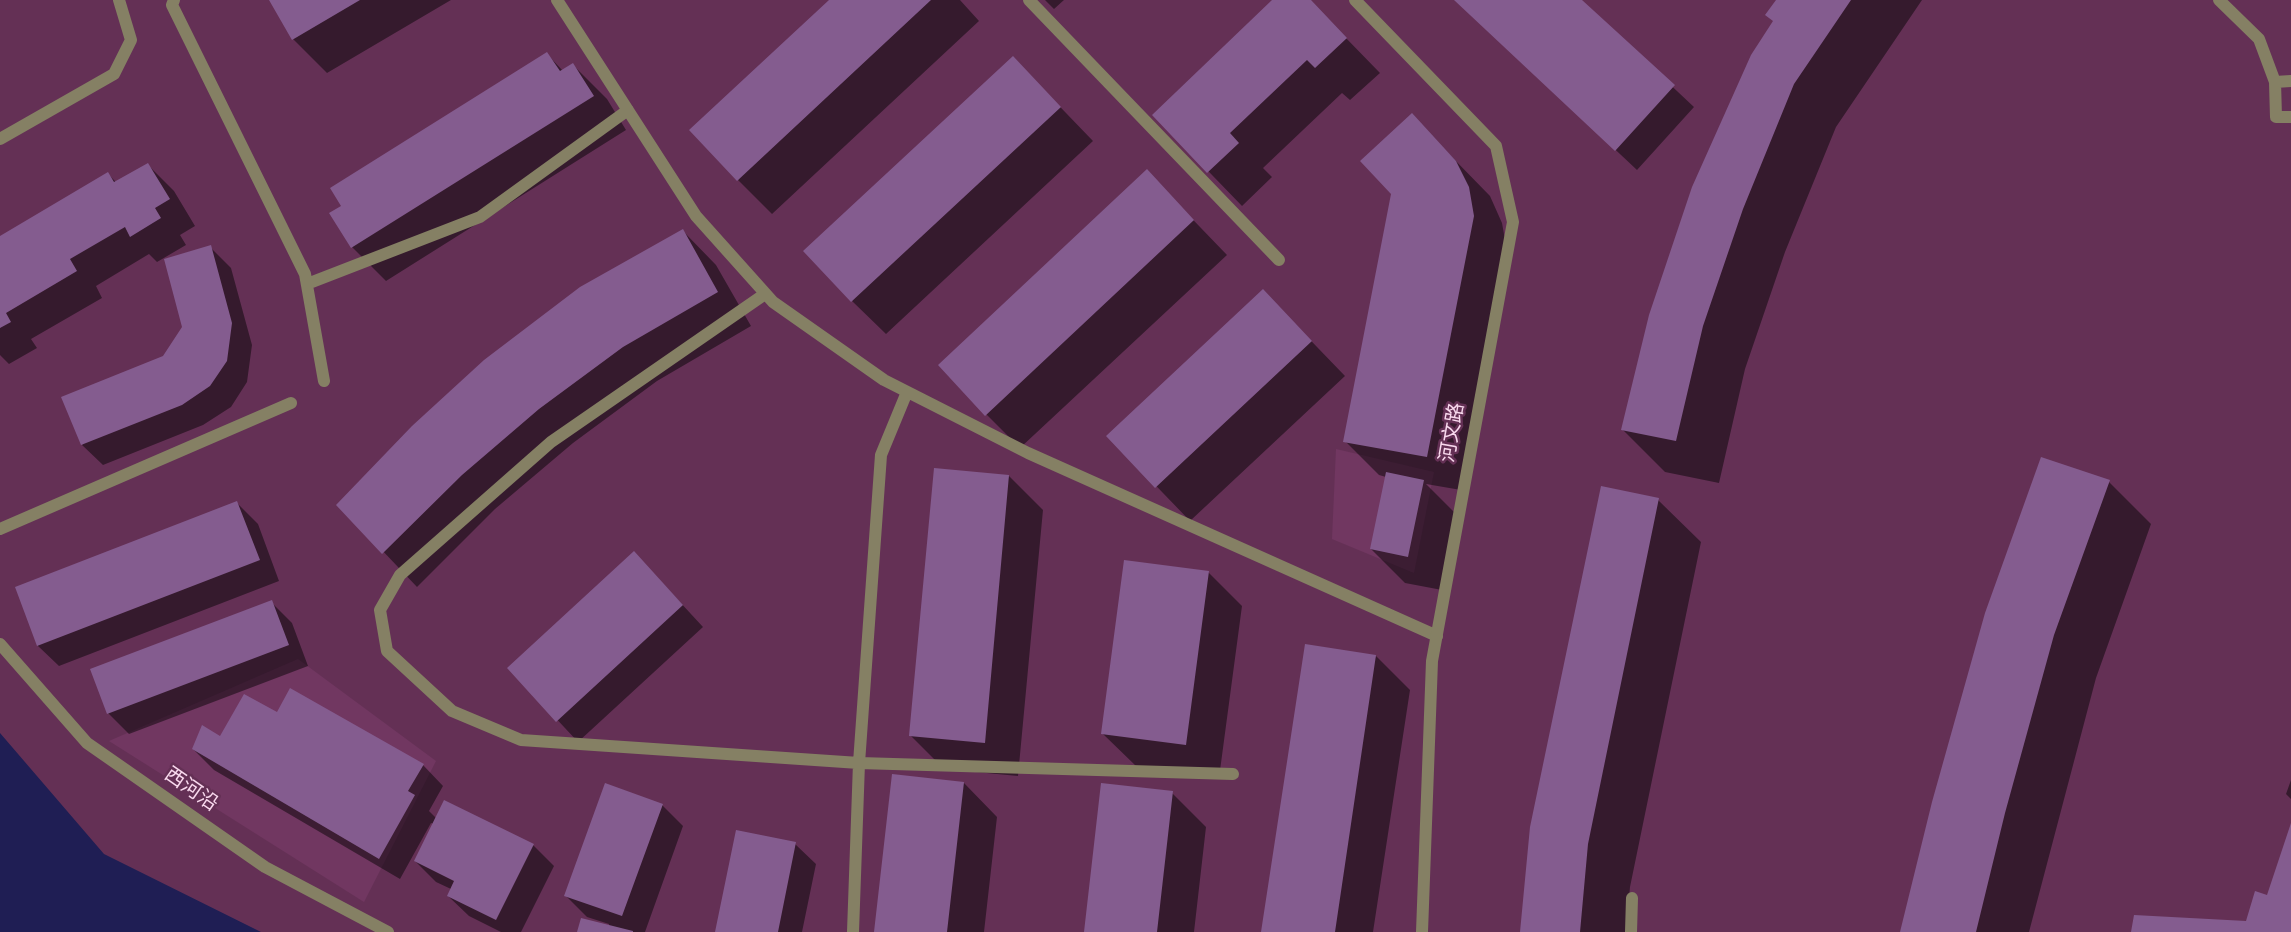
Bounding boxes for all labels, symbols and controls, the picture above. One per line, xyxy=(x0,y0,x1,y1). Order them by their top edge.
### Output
street label: 河文路 xyxy=(1437,401,1471,465)
street label: 西河沿 xyxy=(159,764,221,818)

